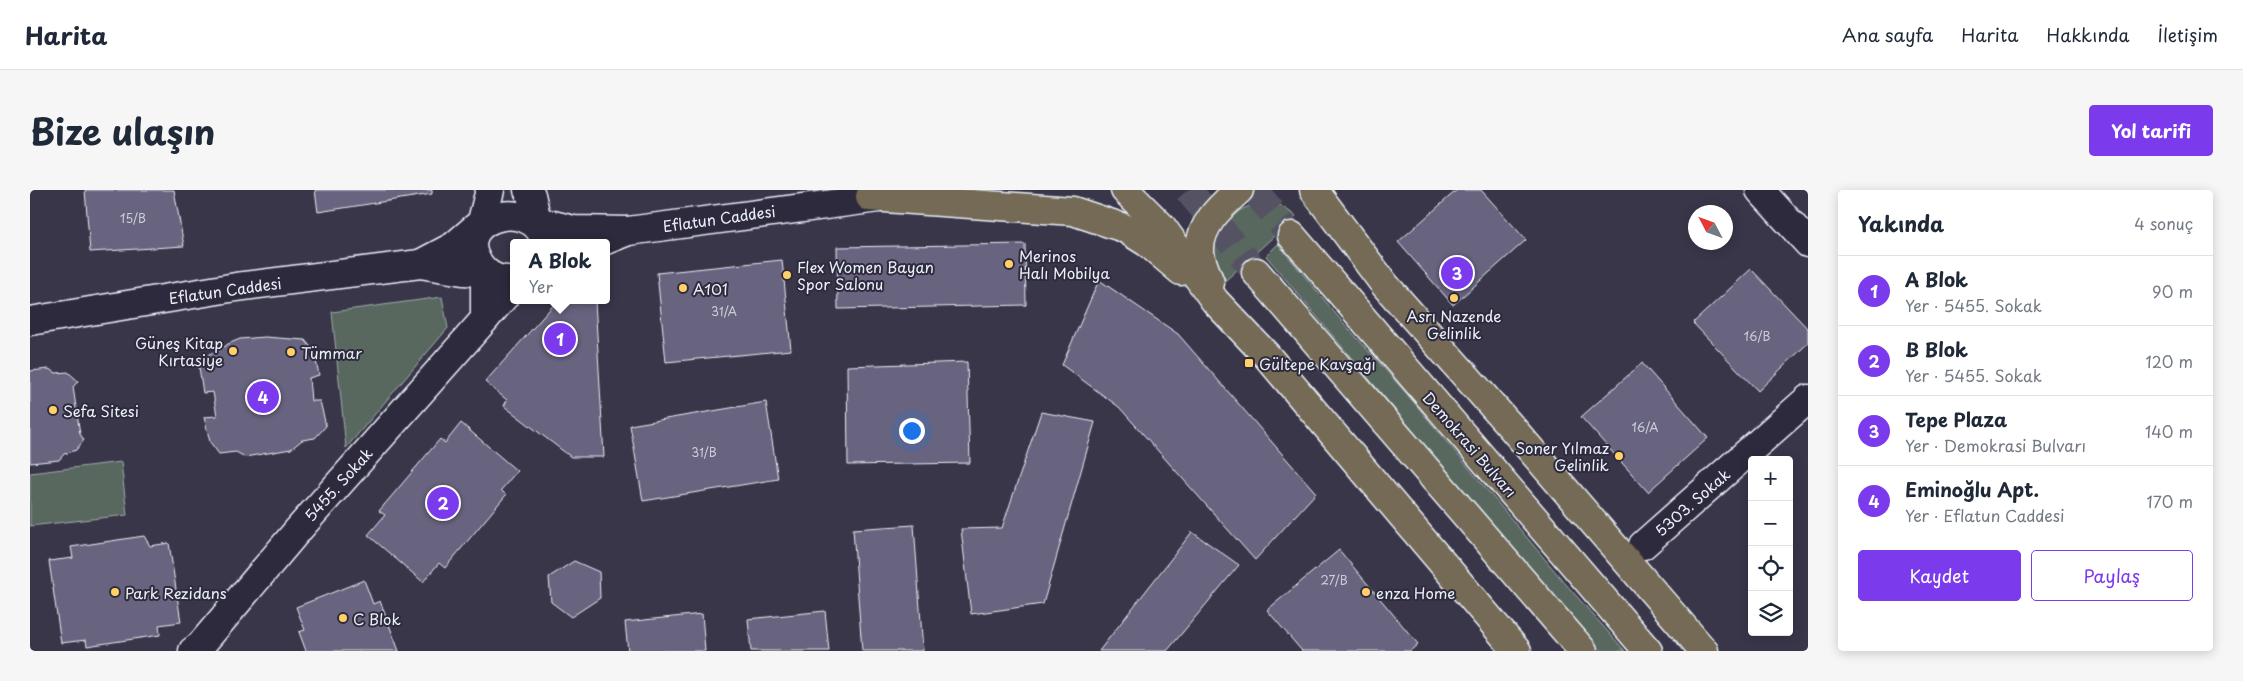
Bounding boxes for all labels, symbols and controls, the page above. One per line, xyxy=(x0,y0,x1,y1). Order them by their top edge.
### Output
text: Harita xyxy=(25,17,107,53)
text: Ana sayfa xyxy=(1842,21,1933,48)
text: Harita xyxy=(1961,21,2018,48)
text: Hakkında xyxy=(2046,21,2130,48)
text: İletişim xyxy=(2158,21,2218,48)
text: Bize ulaşın xyxy=(30,104,215,157)
button: Yol tarifi xyxy=(2089,105,2213,156)
street label: Eflatun Caddesi xyxy=(661,199,777,237)
north arrow xyxy=(1688,205,1733,250)
text: Yakında xyxy=(1858,207,1944,239)
house number: 15/B xyxy=(120,209,146,227)
text: 4 sonuç xyxy=(2134,211,2193,235)
popup xyxy=(510,239,610,304)
place label: Merinos Halı Mobilya xyxy=(1019,244,1110,284)
text: A Blok xyxy=(528,246,592,274)
pin: 3 xyxy=(1441,254,1473,292)
place label: Flex Women Bayan Spor Salonu xyxy=(797,255,934,295)
marker: Merinos Halı Mobilya xyxy=(1003,258,1015,270)
text: A Blok xyxy=(1905,265,1968,293)
marker: Flex Women Bayan Spor Salonu xyxy=(781,269,793,281)
street label: Eflatun Caddesi xyxy=(167,271,283,309)
text: Yer xyxy=(528,274,553,298)
place label: A101 xyxy=(693,277,728,300)
text: 1 xyxy=(1870,279,1878,303)
text: 90 m xyxy=(2152,279,2193,303)
marker: A101 xyxy=(677,282,689,294)
marker: Asrı Nazende Gelinlik xyxy=(1448,292,1460,304)
text: Yer · 5455. Sokak xyxy=(1905,293,2042,317)
house number: 31/A xyxy=(711,302,737,320)
place label: Asrı Nazende Gelinlik xyxy=(1406,304,1502,344)
pin: 1 xyxy=(544,320,576,358)
house number: 16/B xyxy=(1744,327,1770,345)
place label: Güneş Kitap Kırtasiye xyxy=(135,331,223,371)
text: B Blok xyxy=(1905,335,1968,363)
place label: Tümmar xyxy=(301,341,362,364)
marker: Güneş Kitap Kırtasiye xyxy=(227,345,239,357)
marker: Tümmar xyxy=(285,346,297,358)
text: 2 xyxy=(1868,349,1880,373)
text: 120 m xyxy=(2146,349,2193,373)
place label: Gültepe Kavşağı xyxy=(1259,352,1376,375)
marker: Gültepe Kavşağı xyxy=(1243,357,1255,369)
text: Yer · 5455. Sokak xyxy=(1905,363,2042,387)
pin: 4 xyxy=(247,378,279,416)
street label: Demokrasi Bulvarı xyxy=(1418,386,1522,502)
place label: Sefa Sitesi xyxy=(63,399,139,422)
marker: Sefa Sitesi xyxy=(47,404,59,416)
text: Tepe Plaza xyxy=(1905,405,2007,433)
your location xyxy=(899,418,925,444)
house number: 16/A xyxy=(1631,418,1659,436)
text: 3 xyxy=(1869,419,1879,443)
text: 140 m xyxy=(2145,419,2193,443)
text: Yer · Demokrasi Bulvarı xyxy=(1905,433,2086,457)
place label: Soner Yılmaz Gelinlik xyxy=(1515,436,1610,476)
street label: 5455. Sokak xyxy=(299,442,378,526)
house number: 31/B xyxy=(691,443,717,461)
marker: Soner Yılmaz Gelinlik xyxy=(1613,450,1625,462)
map controls xyxy=(1748,456,1793,636)
button: + xyxy=(1748,456,1793,501)
street label: 5303. Sokak xyxy=(1649,463,1735,541)
text: Eminoğlu Apt. xyxy=(1905,475,2039,503)
pin: 2 xyxy=(427,484,459,522)
text: 4 xyxy=(1869,489,1879,513)
text: 170 m xyxy=(2147,489,2193,513)
button: − xyxy=(1748,501,1793,546)
text: Yer · Eflatun Caddesi xyxy=(1905,503,2065,527)
button: locate xyxy=(1748,546,1793,591)
button: Kaydet xyxy=(1858,550,2021,601)
button: Paylaş xyxy=(2031,550,2193,601)
house number: 27/B xyxy=(1320,571,1348,589)
place label: Park Rezidans xyxy=(125,581,227,604)
place label: enza Home xyxy=(1376,581,1455,604)
marker: Park Rezidans xyxy=(109,586,121,598)
marker: enza Home xyxy=(1360,586,1372,598)
button: layers xyxy=(1748,591,1793,636)
place label: C Blok xyxy=(353,607,401,630)
marker: C Blok xyxy=(337,612,349,624)

